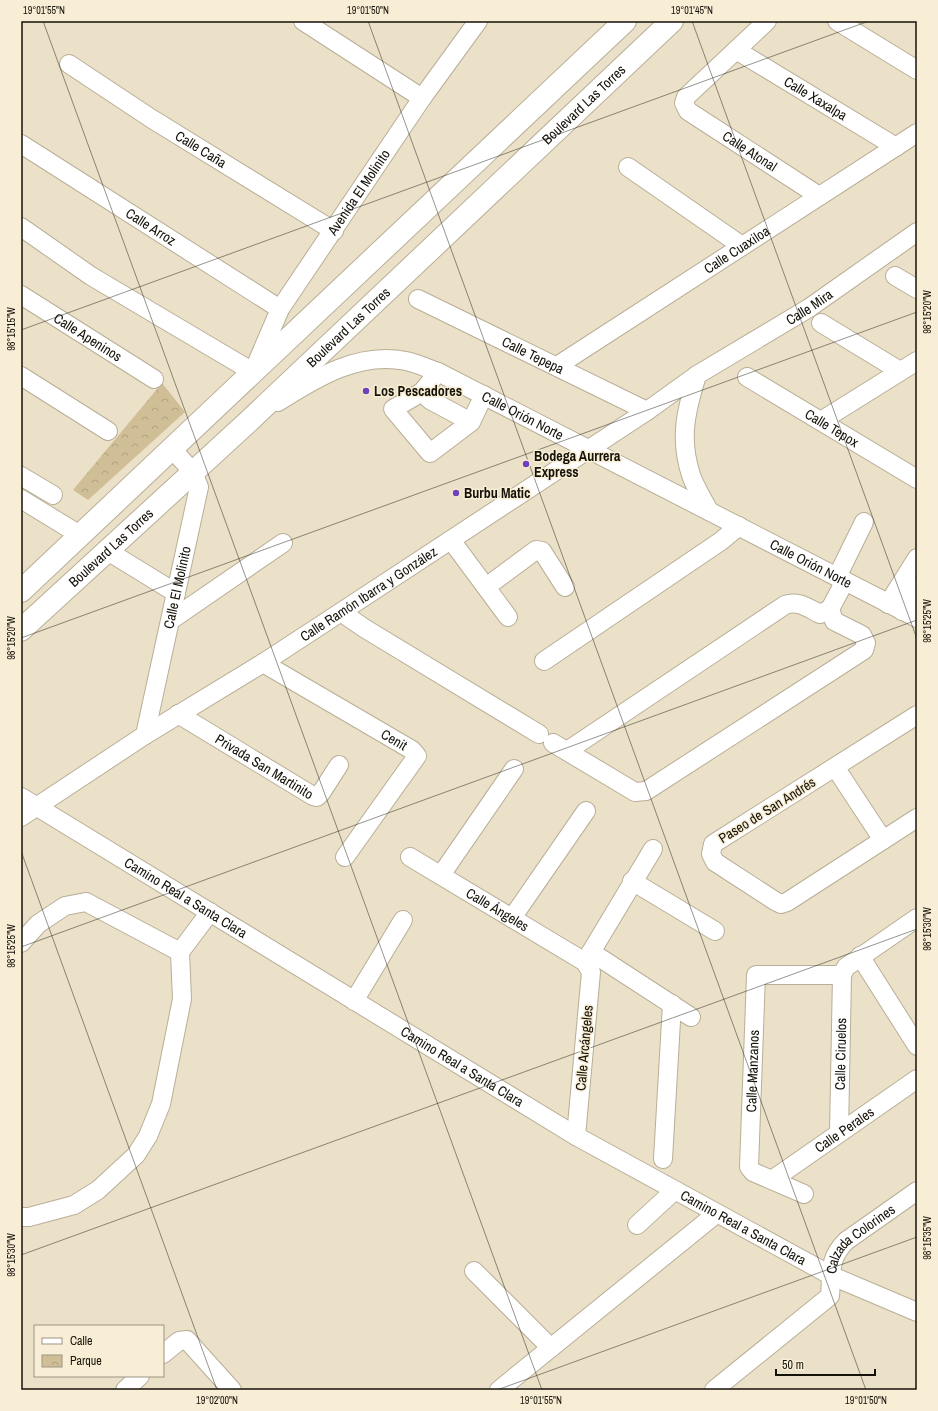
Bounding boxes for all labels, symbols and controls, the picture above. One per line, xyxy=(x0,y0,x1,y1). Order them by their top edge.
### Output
text: 19°01'55"N xyxy=(23,4,65,17)
text: 19°01'50"N xyxy=(347,4,389,17)
text: 19°01'45"N xyxy=(671,4,713,17)
street label: Boulevard Las Torres xyxy=(538,60,629,148)
street label: Calle Xaxalpa xyxy=(781,72,851,125)
street label: Calle Caña xyxy=(172,127,230,172)
street label: Calle Atonal xyxy=(719,127,780,175)
street label: Avenida El Molinito xyxy=(323,146,394,239)
street label: Calle Arroz xyxy=(122,204,180,250)
street label: Calle Cuaxiloa xyxy=(700,222,773,278)
street label: Boulevard Las Torres xyxy=(303,283,394,371)
street label: Calle Mira xyxy=(782,285,837,329)
text: 98°15'20"W xyxy=(921,290,934,334)
text: 98°15'15"W xyxy=(5,307,18,351)
street label: Calle Apeninos xyxy=(50,309,126,366)
street label: Calle Tepepa xyxy=(499,332,568,378)
place label: Los Pescadores xyxy=(374,382,462,400)
marker: Los Pescadores xyxy=(361,386,371,396)
street label: Calle Orión Norte xyxy=(479,387,566,444)
street label: Calle Tepox xyxy=(802,405,862,451)
place label: Bodega Aurrera Express xyxy=(534,447,621,481)
marker: Bodega Aurrera Express xyxy=(521,459,531,469)
place label: Burbu Matic xyxy=(464,484,530,502)
marker: Burbu Matic xyxy=(451,488,461,498)
street label: Boulevard Las Torres xyxy=(65,504,157,591)
street label: Calle Orión Norte xyxy=(767,535,855,592)
street label: Calle Ramón Ibarra y González xyxy=(297,542,441,645)
street label: Calle El Molinito xyxy=(159,545,195,630)
text: 98°15'25"W xyxy=(921,599,934,643)
text: 98°15'20"W xyxy=(5,616,18,660)
street label: Cenit xyxy=(378,725,411,754)
street label: Privada San Martinito xyxy=(212,730,317,803)
street label: Paseo de San Andrés xyxy=(715,773,819,847)
street label: Camino Real a Santa Clara xyxy=(121,853,251,942)
street label: Calle Ángeles xyxy=(463,884,532,935)
text: 98°15'30"W xyxy=(921,907,934,951)
text: 98°15'25"W xyxy=(5,924,18,968)
street label: Calle Arcángeles xyxy=(571,1004,597,1092)
street label: Calle Ciruelos xyxy=(831,1017,850,1090)
street label: Camino Real a Santa Clara xyxy=(398,1022,527,1111)
street label: Calle Manzanos xyxy=(742,1029,763,1113)
street label: Calle Perales xyxy=(811,1103,878,1157)
street label: Camino Real a Santa Clara xyxy=(677,1186,810,1269)
street label: Calzada Colorines xyxy=(822,1200,899,1275)
text: 98°15'35"W xyxy=(921,1216,934,1260)
text: 98°15'30"W xyxy=(5,1233,18,1277)
legend xyxy=(34,1325,164,1377)
text: Calle xyxy=(70,1333,92,1349)
scale bar xyxy=(776,1351,875,1377)
text: Parque xyxy=(70,1353,102,1369)
text: 50 m xyxy=(782,1357,804,1373)
text: 19°02'00"N xyxy=(196,1394,238,1407)
text: 19°01'55"N xyxy=(520,1394,562,1407)
text: 19°01'50"N xyxy=(845,1394,887,1407)

